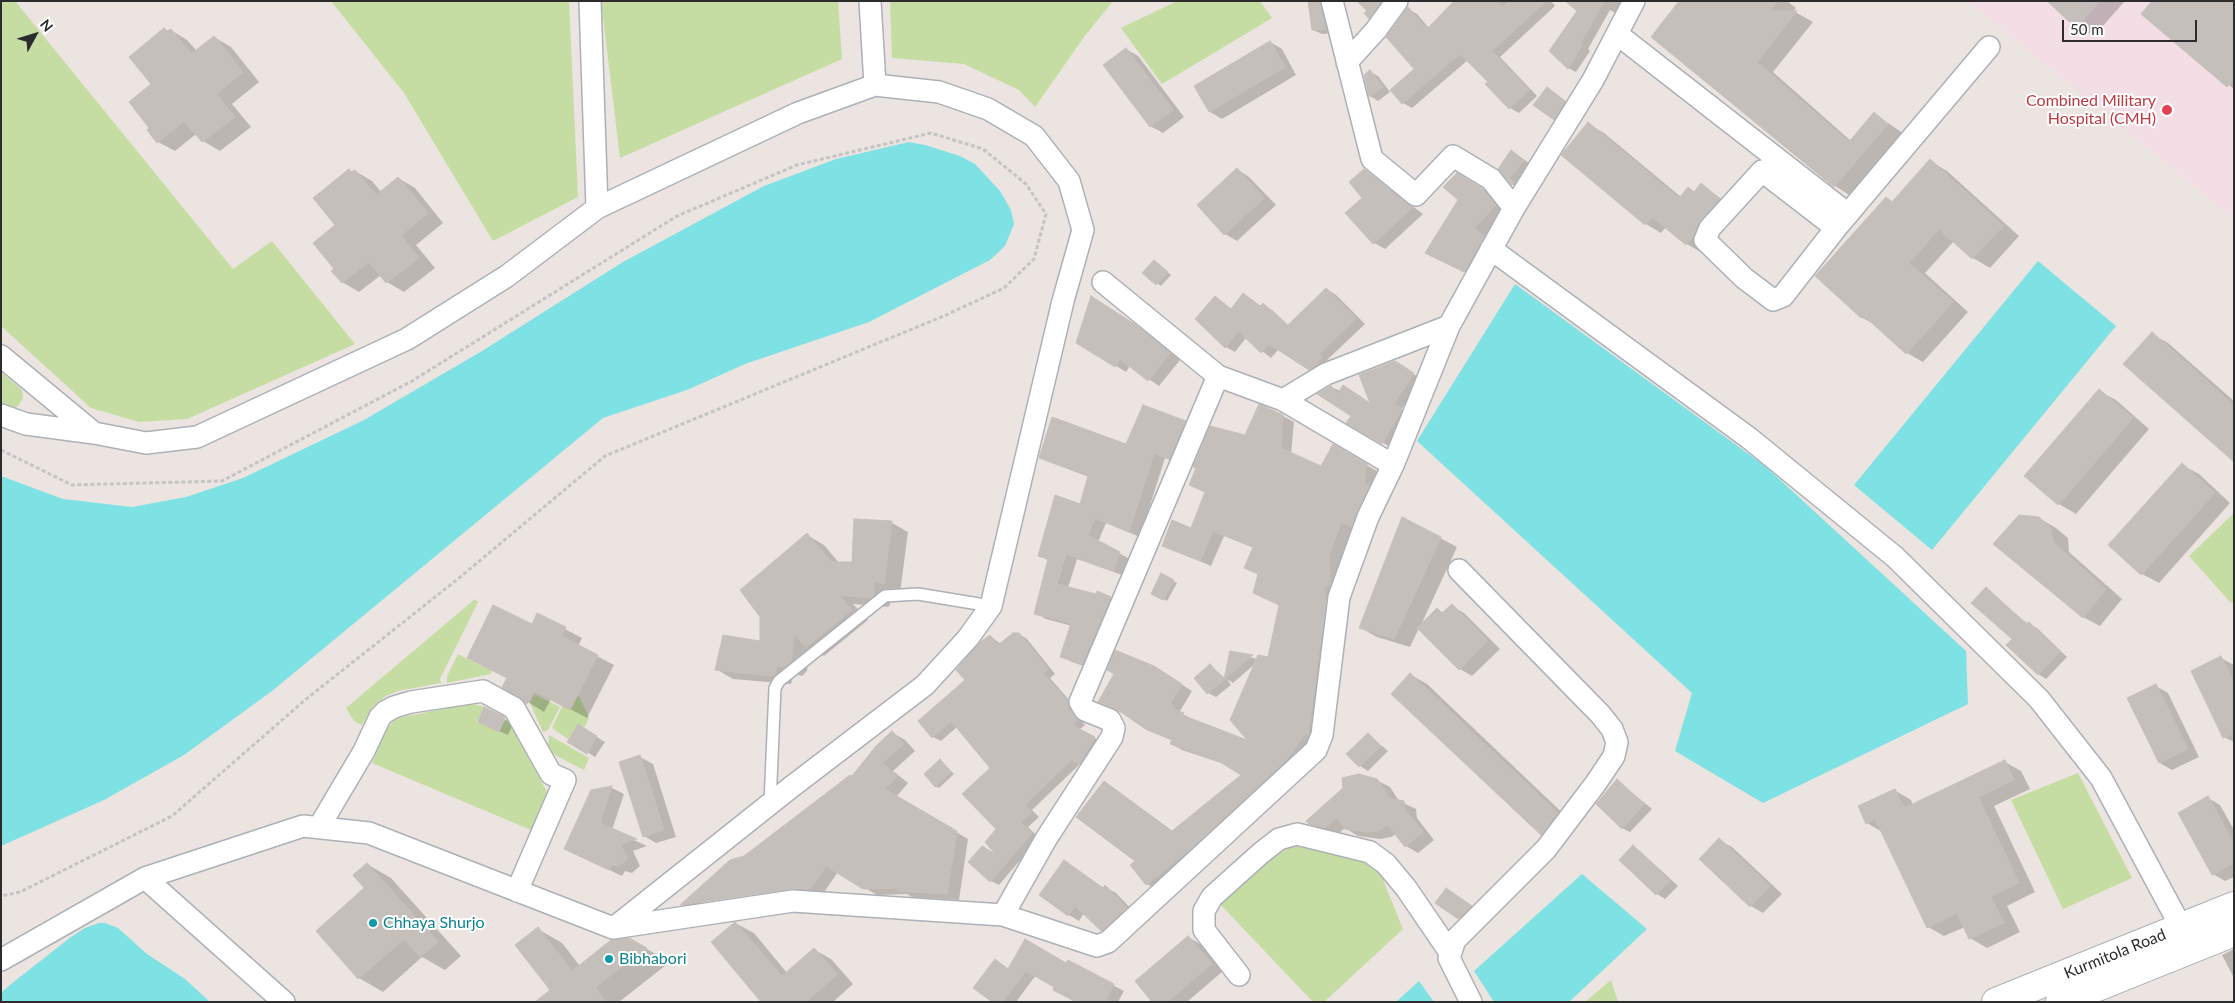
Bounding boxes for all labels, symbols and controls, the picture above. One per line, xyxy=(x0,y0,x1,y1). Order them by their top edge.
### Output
north arrow xyxy=(10,10,60,60)
scale bar xyxy=(2065,10,2200,42)
text: N xyxy=(37,16,57,35)
text: 50 m xyxy=(2070,20,2104,38)
place label: Combined Military Hospital (CMH) xyxy=(2026,91,2156,129)
marker: Combined Military Hospital (CMH) xyxy=(2160,103,2174,117)
place label: Chhaya Shurjo xyxy=(383,913,485,933)
marker: Chhaya Shurjo xyxy=(367,917,379,929)
street label: Kurmitola Road xyxy=(2061,925,2169,983)
place label: Bibhabori xyxy=(619,949,687,969)
marker: Bibhabori xyxy=(603,953,615,965)

